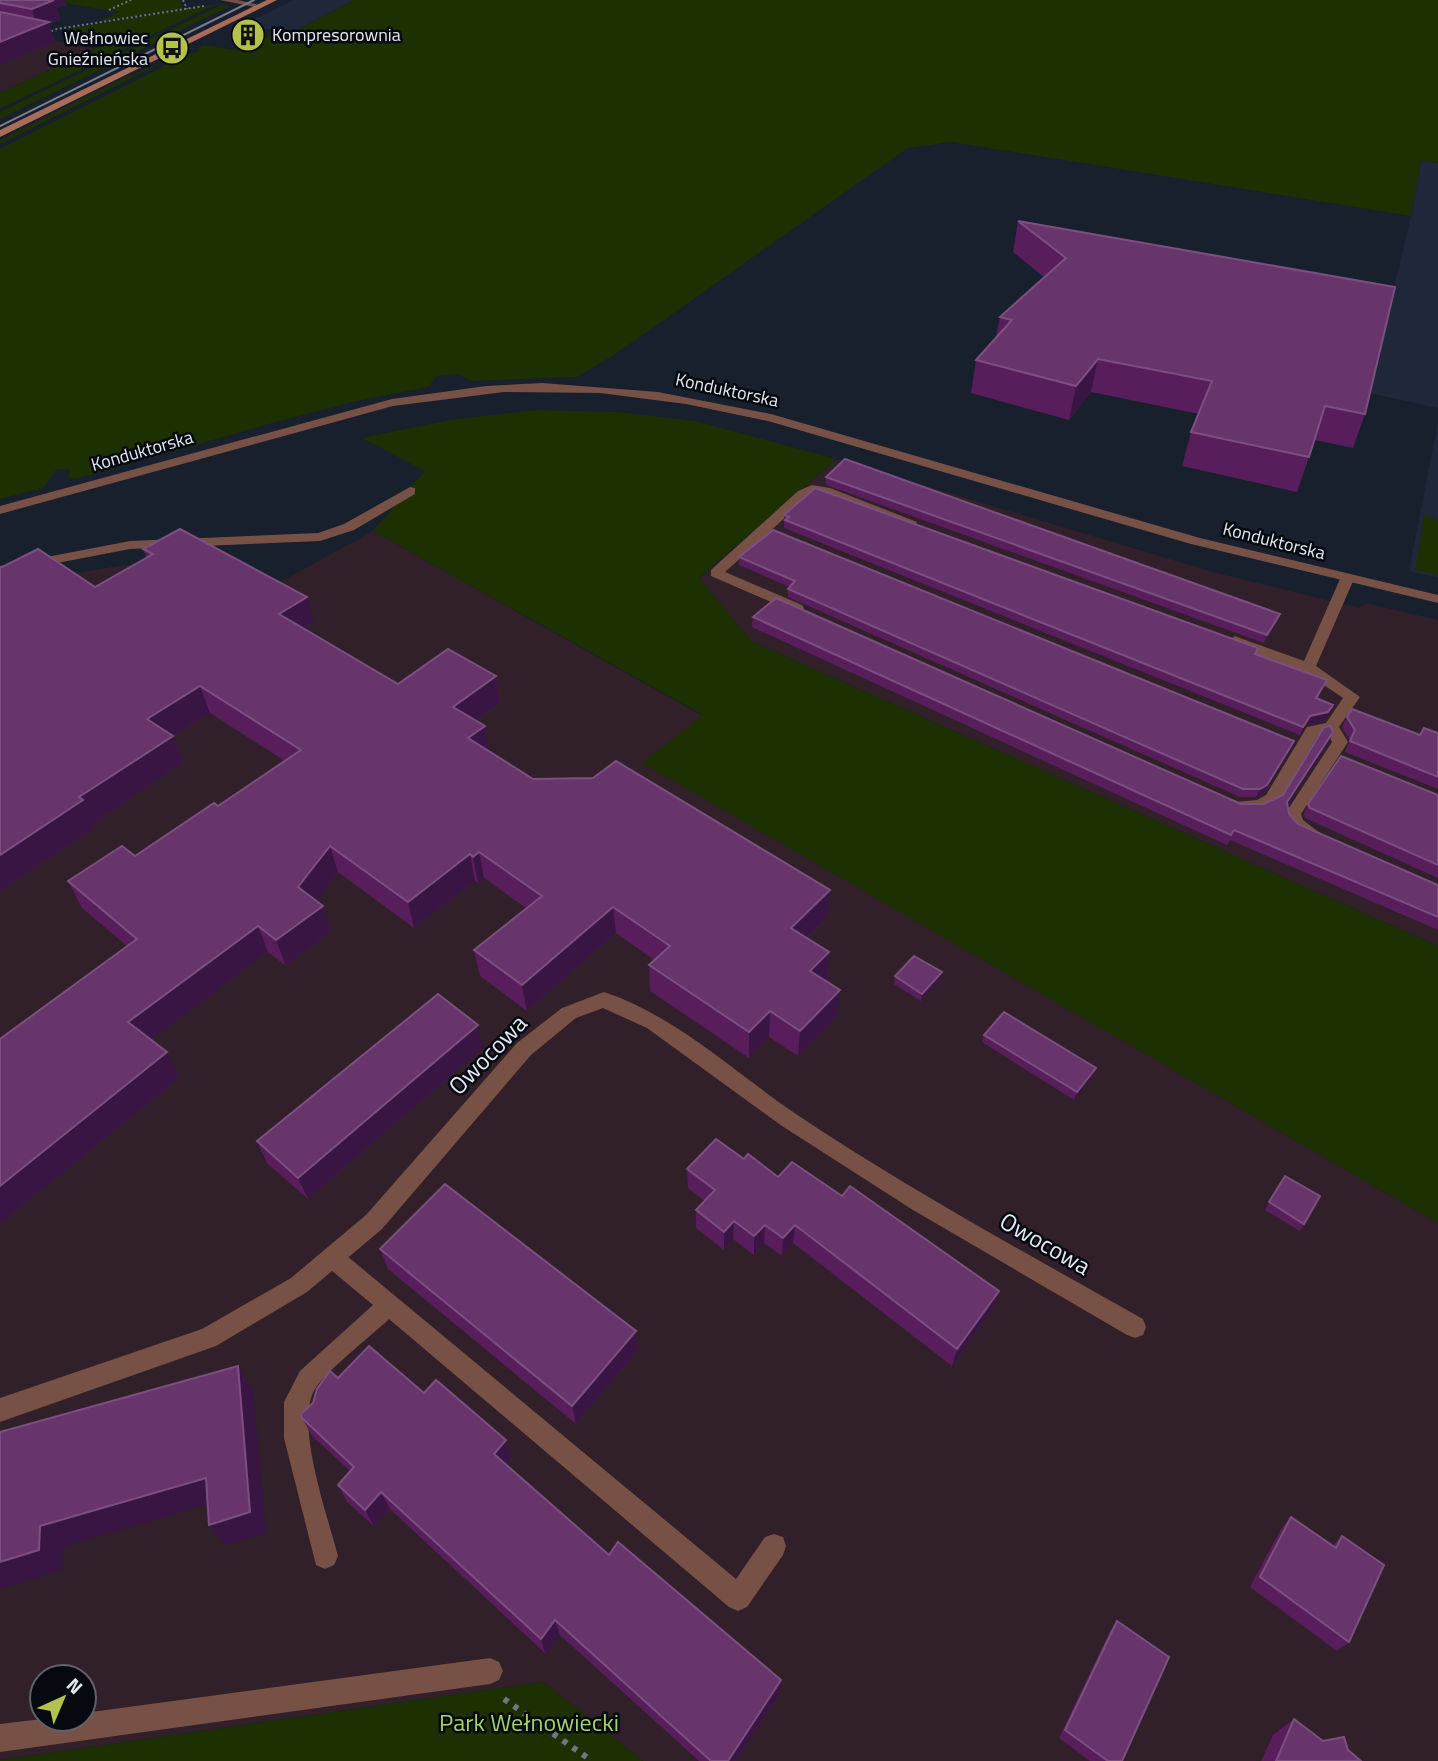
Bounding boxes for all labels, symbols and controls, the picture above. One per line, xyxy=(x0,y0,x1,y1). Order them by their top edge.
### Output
building icon: Kompresorownia xyxy=(229,16,267,54)
place label: Kompresorownia xyxy=(272,21,401,48)
place label: Wełnowiec Gnieźnieńska xyxy=(48,24,148,72)
bus stop icon: Wełnowiec Gnieźnieńska xyxy=(153,29,191,67)
street label: Konduktorska xyxy=(673,365,781,414)
street label: Konduktorska xyxy=(88,423,196,478)
street label: Konduktorska xyxy=(1220,515,1328,566)
street label: Owocowa xyxy=(440,1006,535,1103)
street label: Owocowa xyxy=(993,1203,1098,1284)
north arrow xyxy=(28,1663,98,1733)
text: N xyxy=(60,1670,90,1700)
park label: Park Wełnowiecki xyxy=(439,1704,619,1740)

